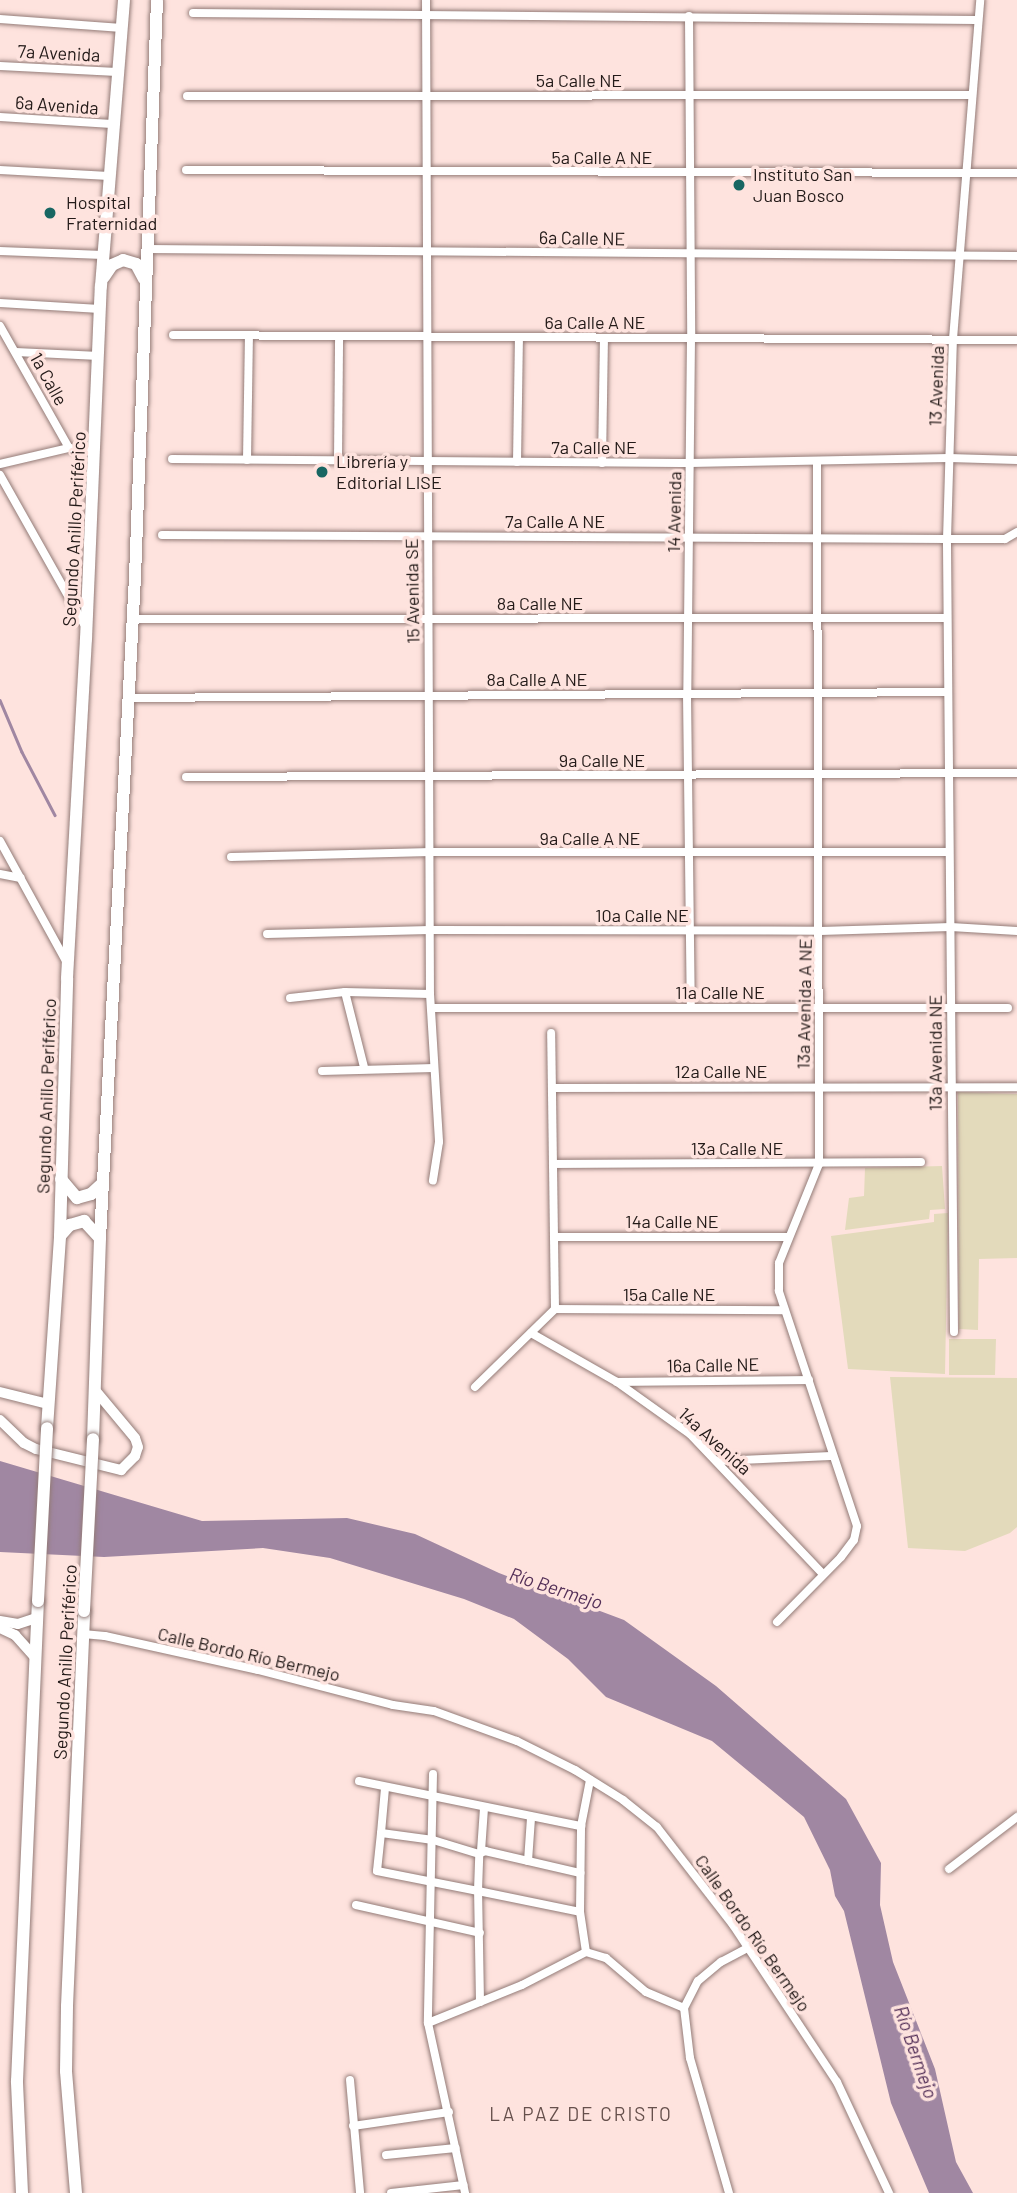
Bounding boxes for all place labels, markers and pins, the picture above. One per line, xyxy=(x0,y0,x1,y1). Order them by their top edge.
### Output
place label: Instituto San Juan Bosco xyxy=(753,164,852,206)
marker: Instituto San Juan Bosco xyxy=(731,177,747,193)
place label: Hospital Fraternidad xyxy=(66,192,157,234)
marker: Hospital Fraternidad xyxy=(40,203,60,223)
place label: Librería y Editorial LISE xyxy=(336,451,442,494)
marker: Librería y Editorial LISE xyxy=(314,464,330,480)

